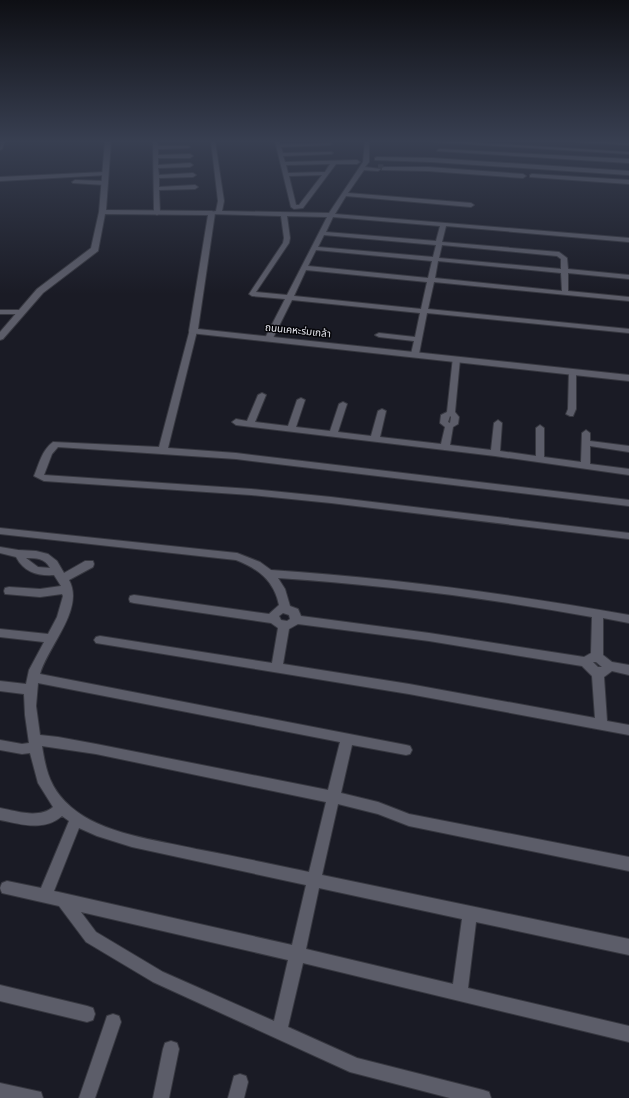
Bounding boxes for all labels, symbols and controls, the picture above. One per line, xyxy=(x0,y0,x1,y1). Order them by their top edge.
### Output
street label: ถนนเคหะร่มเกล้า xyxy=(264,321,332,341)

